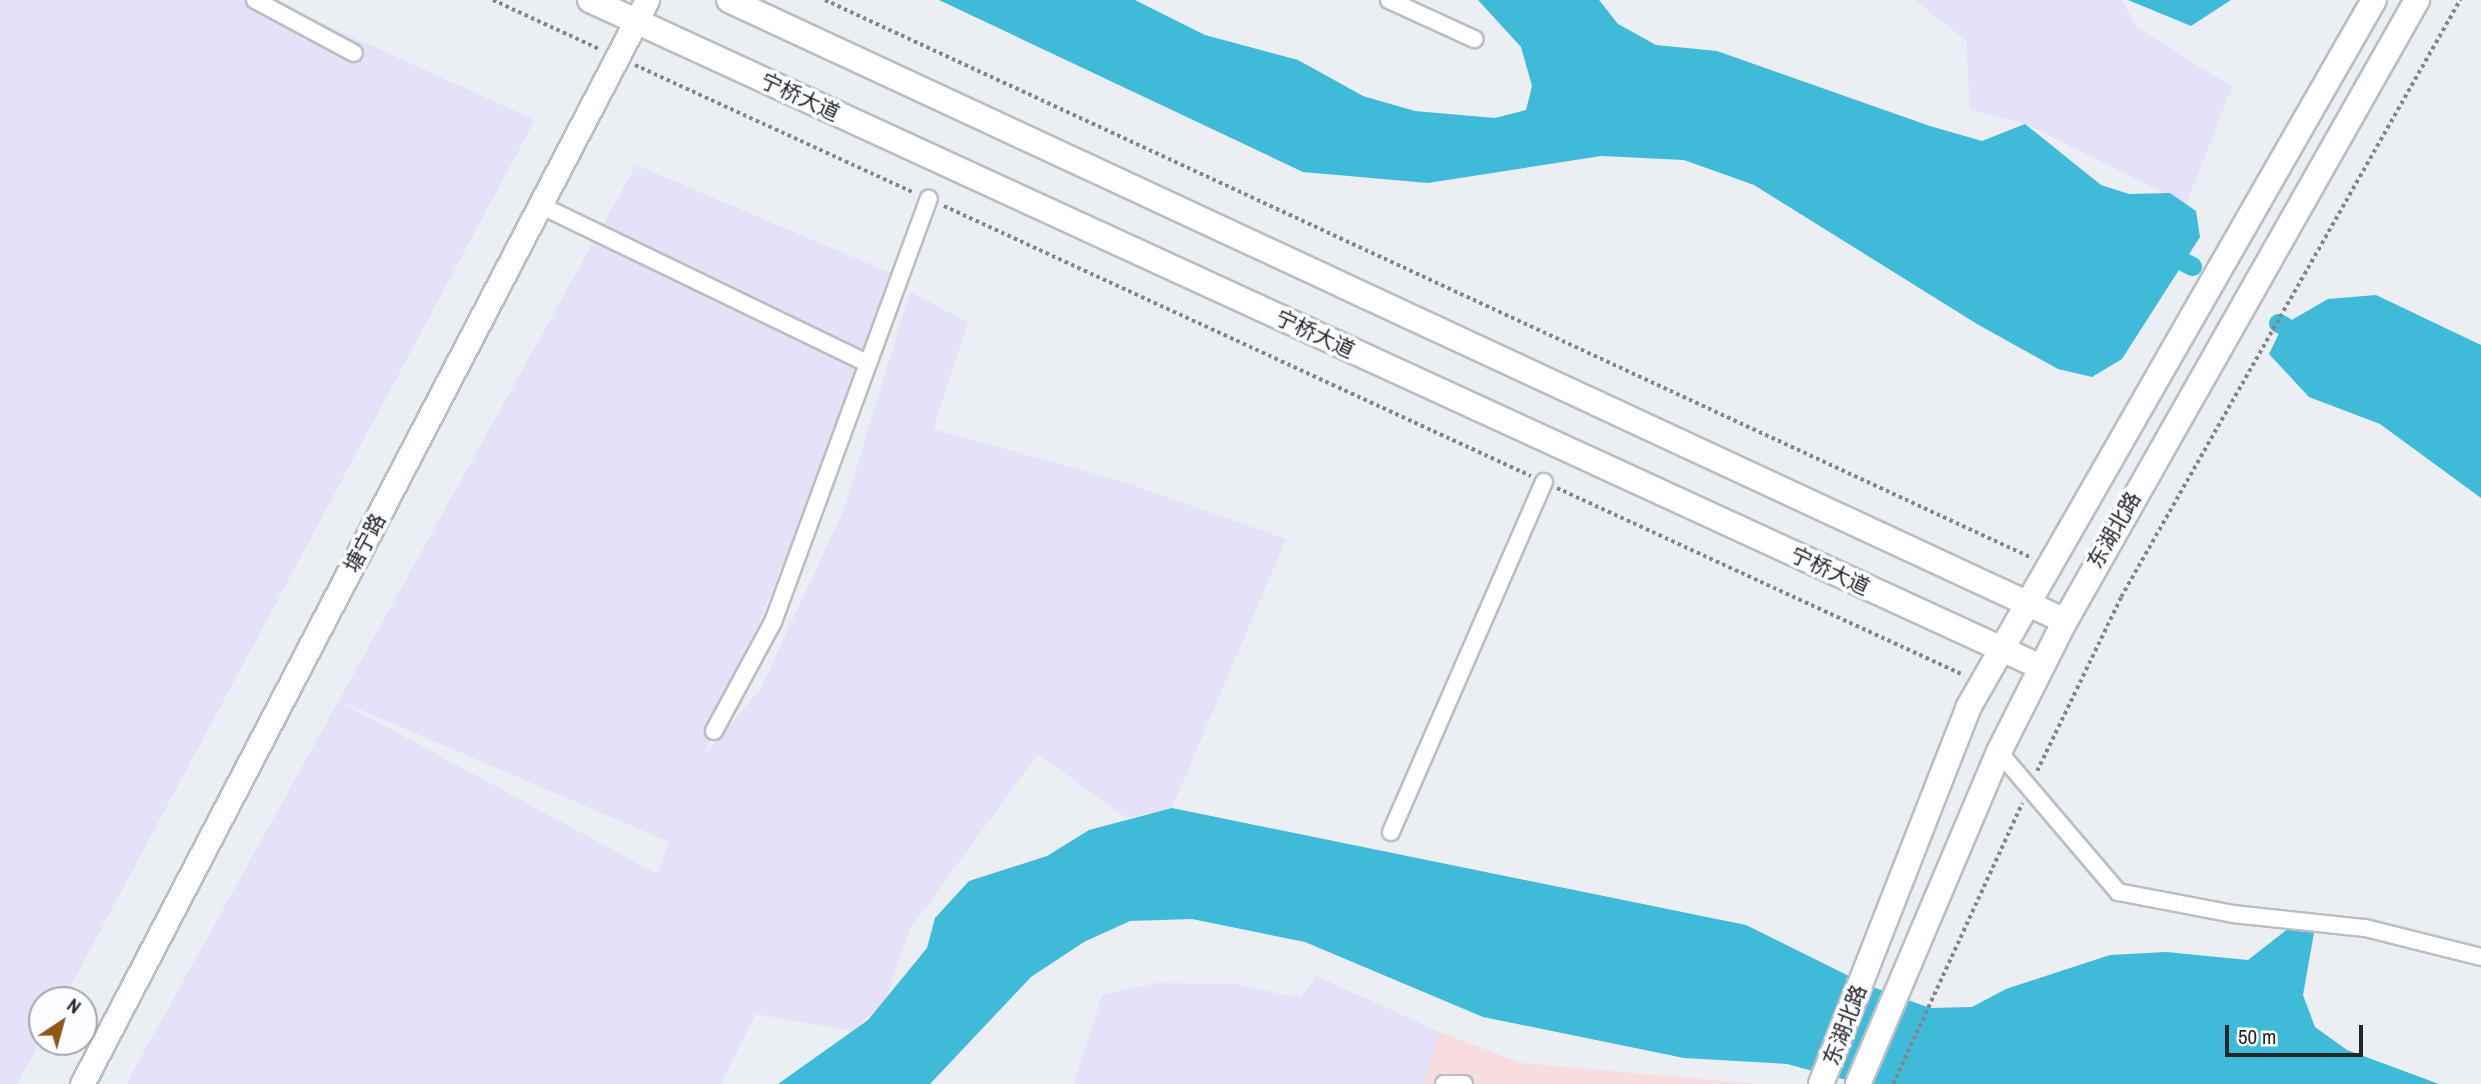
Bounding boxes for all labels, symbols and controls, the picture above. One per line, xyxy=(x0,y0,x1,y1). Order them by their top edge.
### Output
street label: 宁桥大道 xyxy=(757,68,843,126)
street label: 宁桥大道 xyxy=(1272,305,1358,363)
street label: 东湖北路 xyxy=(2082,487,2146,573)
street label: 塘宁路 xyxy=(339,509,391,577)
street label: 宁桥大道 xyxy=(1787,542,1873,600)
street label: 东湖北路 xyxy=(1818,981,1872,1069)
north arrow xyxy=(28,986,98,1056)
text: N xyxy=(62,992,86,1019)
scale bar xyxy=(2229,1010,2367,1054)
text: 50 m xyxy=(2238,1022,2276,1051)

